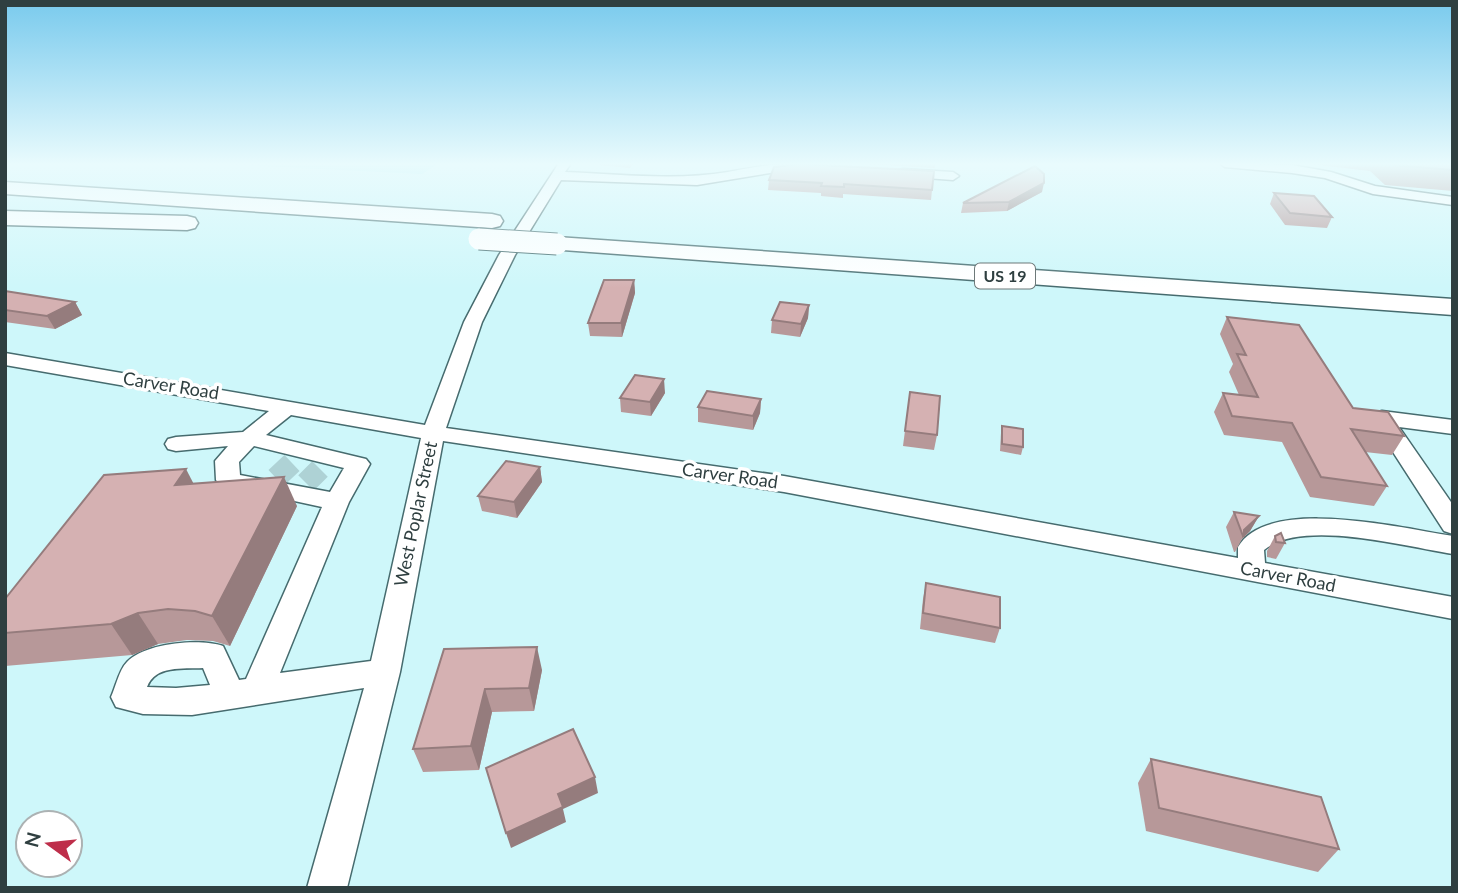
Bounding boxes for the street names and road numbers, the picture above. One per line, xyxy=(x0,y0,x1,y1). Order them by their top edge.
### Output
road number: US 19 xyxy=(975,264,1035,288)
street label: Carver Road xyxy=(122,367,221,403)
street label: West Poplar Street xyxy=(389,439,441,588)
street label: Carver Road xyxy=(681,457,780,493)
street label: Carver Road xyxy=(1239,556,1338,596)

